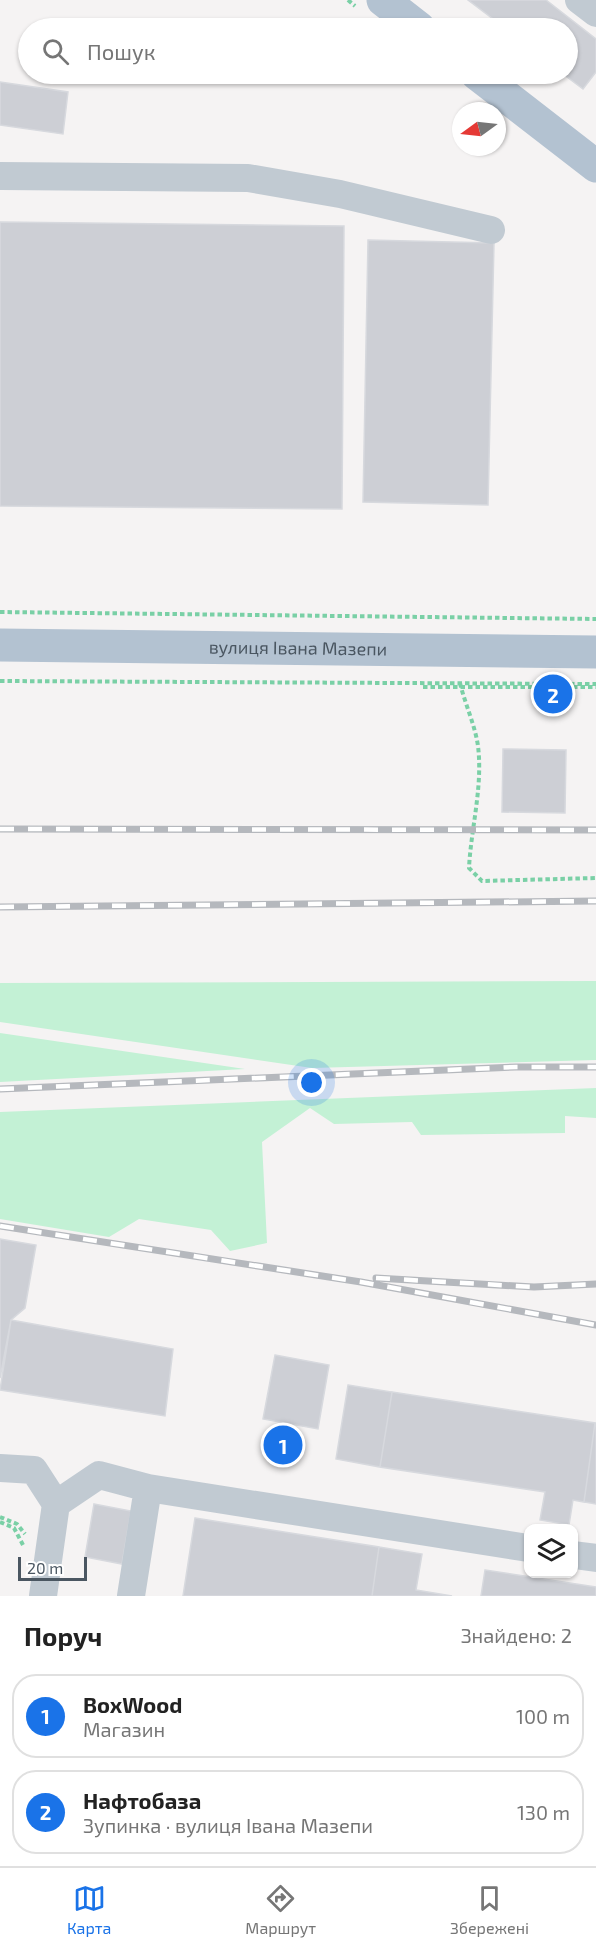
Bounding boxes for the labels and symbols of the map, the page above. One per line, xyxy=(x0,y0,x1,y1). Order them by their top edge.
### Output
north arrow xyxy=(452,102,506,156)
street label: вулиця Івана Мазепи xyxy=(209,635,387,660)
pin: 2 xyxy=(534,672,572,716)
your location xyxy=(297,1068,326,1097)
pin: 1 xyxy=(264,1422,302,1468)
scale bar xyxy=(18,1554,87,1582)

